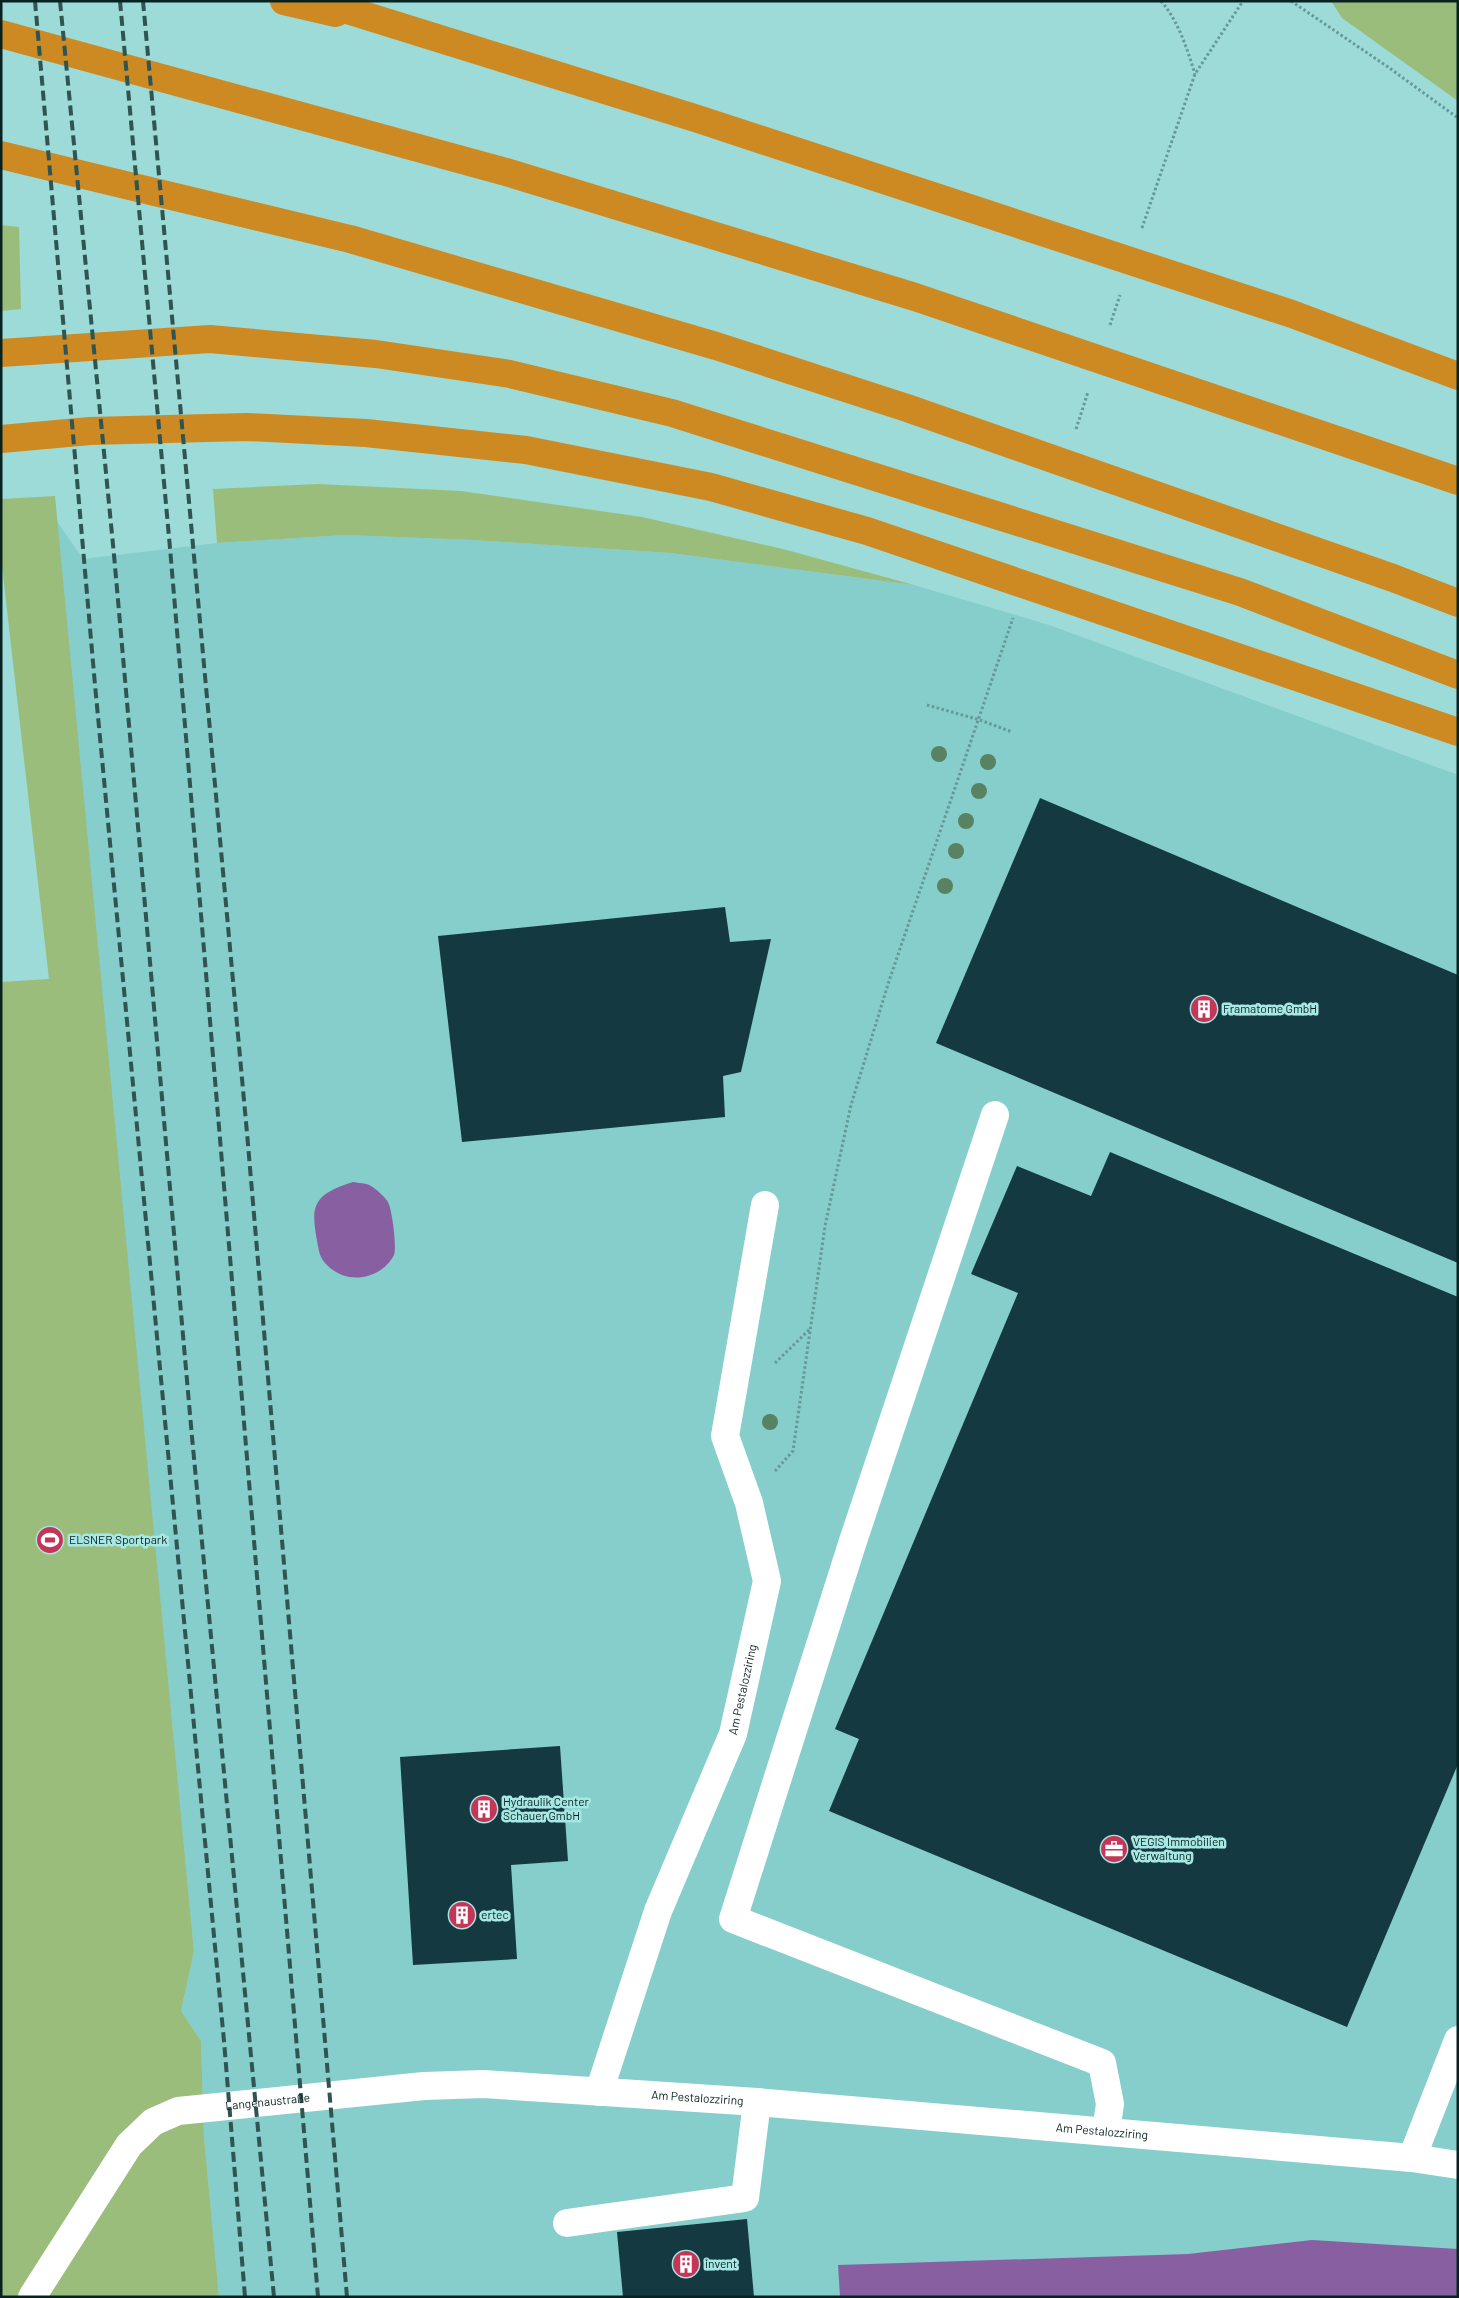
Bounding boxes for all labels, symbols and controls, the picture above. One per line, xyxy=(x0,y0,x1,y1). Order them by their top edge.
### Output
building icon: Framatome GmbH xyxy=(1189,994,1219,1024)
place label: Framatome GmbH xyxy=(1223,1001,1317,1015)
sports icon: ELSNER Sportpark xyxy=(35,1525,65,1555)
place label: ELSNER Sportpark xyxy=(69,1532,167,1546)
street label: Am Pestalozziring xyxy=(725,1643,759,1736)
building icon: Hydraulik Center Schauer GmbH xyxy=(469,1794,499,1824)
place label: Hydraulik Center Schauer GmbH xyxy=(503,1794,590,1822)
office icon: VEGIS Immobilien Verwaltung xyxy=(1099,1834,1129,1864)
place label: VEGIS Immobilien Verwaltung xyxy=(1133,1834,1225,1862)
building icon: ertec xyxy=(447,1900,477,1930)
place label: ertec xyxy=(481,1907,509,1921)
street label: Am Pestalozziring xyxy=(651,2087,744,2107)
street label: Langenaustraße xyxy=(225,2090,311,2112)
street label: Am Pestalozziring xyxy=(1055,2120,1149,2141)
building icon: invent xyxy=(671,2249,701,2279)
place label: invent xyxy=(705,2256,737,2270)

